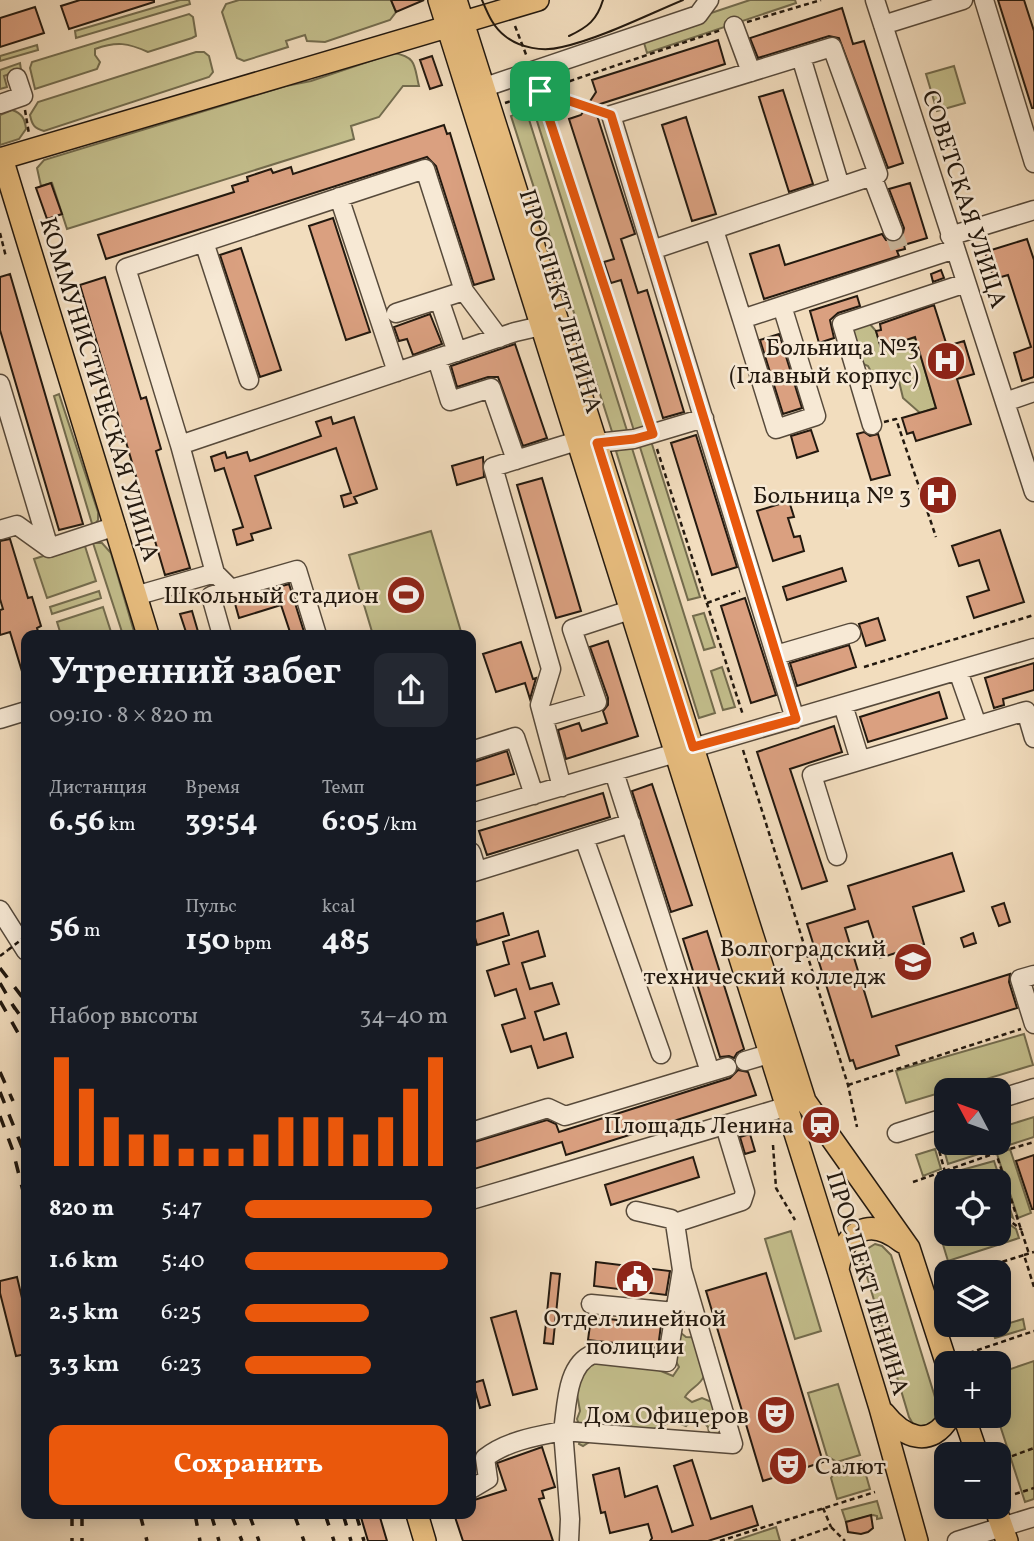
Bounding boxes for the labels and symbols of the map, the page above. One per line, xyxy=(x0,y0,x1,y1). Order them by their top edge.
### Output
pin xyxy=(510,61,570,121)
street label: СОВЕТСКАЯ УЛИЦА xyxy=(912,86,1014,313)
street label: ПРОСПЕКТ ЛЕНИНА xyxy=(509,185,609,418)
street label: КОММУНИСТИЧЕСКАЯ УЛИЦА xyxy=(29,213,167,566)
place label: Больница №3 (Главный корпус) xyxy=(729,332,919,394)
hospital icon: Больница №3 (Главный корпус) xyxy=(925,340,967,382)
hospital icon: Больница № 3 xyxy=(917,474,959,516)
place label: Больница № 3 xyxy=(753,480,911,514)
sports icon: Школьный стадион xyxy=(385,574,427,616)
place label: Школьный стадион xyxy=(163,580,379,614)
place label: Волгоградский технический колледж xyxy=(643,933,886,995)
school or university icon: Волгоградский технический колледж xyxy=(892,941,934,983)
north arrow xyxy=(934,1078,1012,1155)
station icon: Площадь Ленина xyxy=(800,1104,842,1146)
place label: Площадь Ленина xyxy=(604,1110,794,1144)
street label: ПРОСПЕКТ ЛЕНИНА xyxy=(816,1167,916,1400)
public building icon: Отдел линейной полиции xyxy=(614,1258,656,1300)
place label: Отдел линейной полиции xyxy=(544,1303,726,1365)
theatre icon: Дом Офицеров xyxy=(755,1394,797,1436)
place label: Дом Офицеров xyxy=(584,1400,749,1434)
theatre icon: Салют xyxy=(767,1445,809,1487)
place label: Салют xyxy=(815,1451,886,1485)

